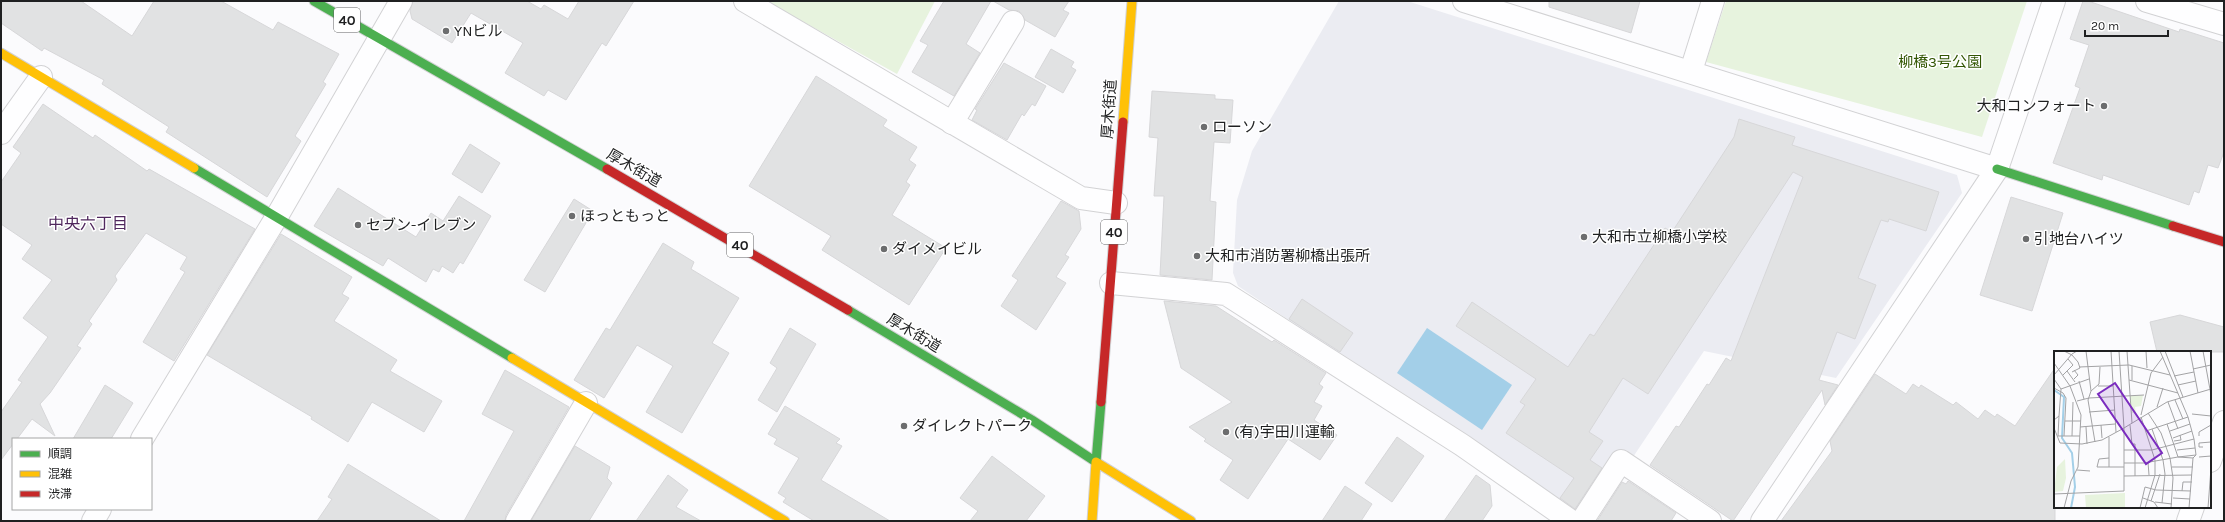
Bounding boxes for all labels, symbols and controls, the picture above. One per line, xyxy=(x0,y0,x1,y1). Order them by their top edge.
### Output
road number: 40 xyxy=(334,8,360,32)
scale bar xyxy=(2085,12,2168,38)
text: 20 m xyxy=(2091,19,2119,33)
place label: YNビル xyxy=(454,22,503,40)
marker: YNビル xyxy=(441,26,451,36)
park label: 柳橋3号公園 xyxy=(1898,53,1982,71)
street label: 厚木街道 xyxy=(1098,78,1120,140)
place label: 大和コンフォート xyxy=(1976,97,2096,115)
marker: 大和コンフォート xyxy=(2099,101,2109,111)
place label: ローソン xyxy=(1212,118,1272,136)
marker: ローソン xyxy=(1199,122,1209,132)
street label: 厚木街道 xyxy=(604,145,664,191)
place label: ほっともっと xyxy=(580,207,670,225)
marker: ほっともっと xyxy=(567,211,577,221)
district label: 中央六丁目 xyxy=(48,214,128,233)
place label: セブン-イレブン xyxy=(366,216,476,234)
marker: セブン-イレブン xyxy=(353,220,363,230)
road number: 40 xyxy=(1101,220,1127,244)
place label: 大和市立柳橋小学校 xyxy=(1592,228,1727,246)
place label: 引地台ハイツ xyxy=(2034,230,2124,248)
marker: 大和市立柳橋小学校 xyxy=(1579,232,1589,242)
road number: 40 xyxy=(727,233,753,257)
marker: 引地台ハイツ xyxy=(2021,234,2031,244)
place label: ダイメイビル xyxy=(892,240,982,258)
marker: ダイメイビル xyxy=(879,244,889,254)
place label: 大和市消防署柳橋出張所 xyxy=(1205,247,1370,265)
marker: 大和市消防署柳橋出張所 xyxy=(1192,251,1202,261)
street label: 厚木街道 xyxy=(884,310,944,356)
inset map xyxy=(2054,351,2211,508)
place label: ダイレクトパーク xyxy=(912,417,1032,435)
marker: ダイレクトパーク xyxy=(899,421,909,431)
place label: (有)宇田川運輸 xyxy=(1234,423,1335,441)
marker: (有)宇田川運輸 xyxy=(1221,427,1231,437)
legend xyxy=(12,438,152,510)
text: 順調 xyxy=(48,447,72,461)
text: 混雑 xyxy=(48,467,72,481)
text: 渋滞 xyxy=(48,487,72,501)

